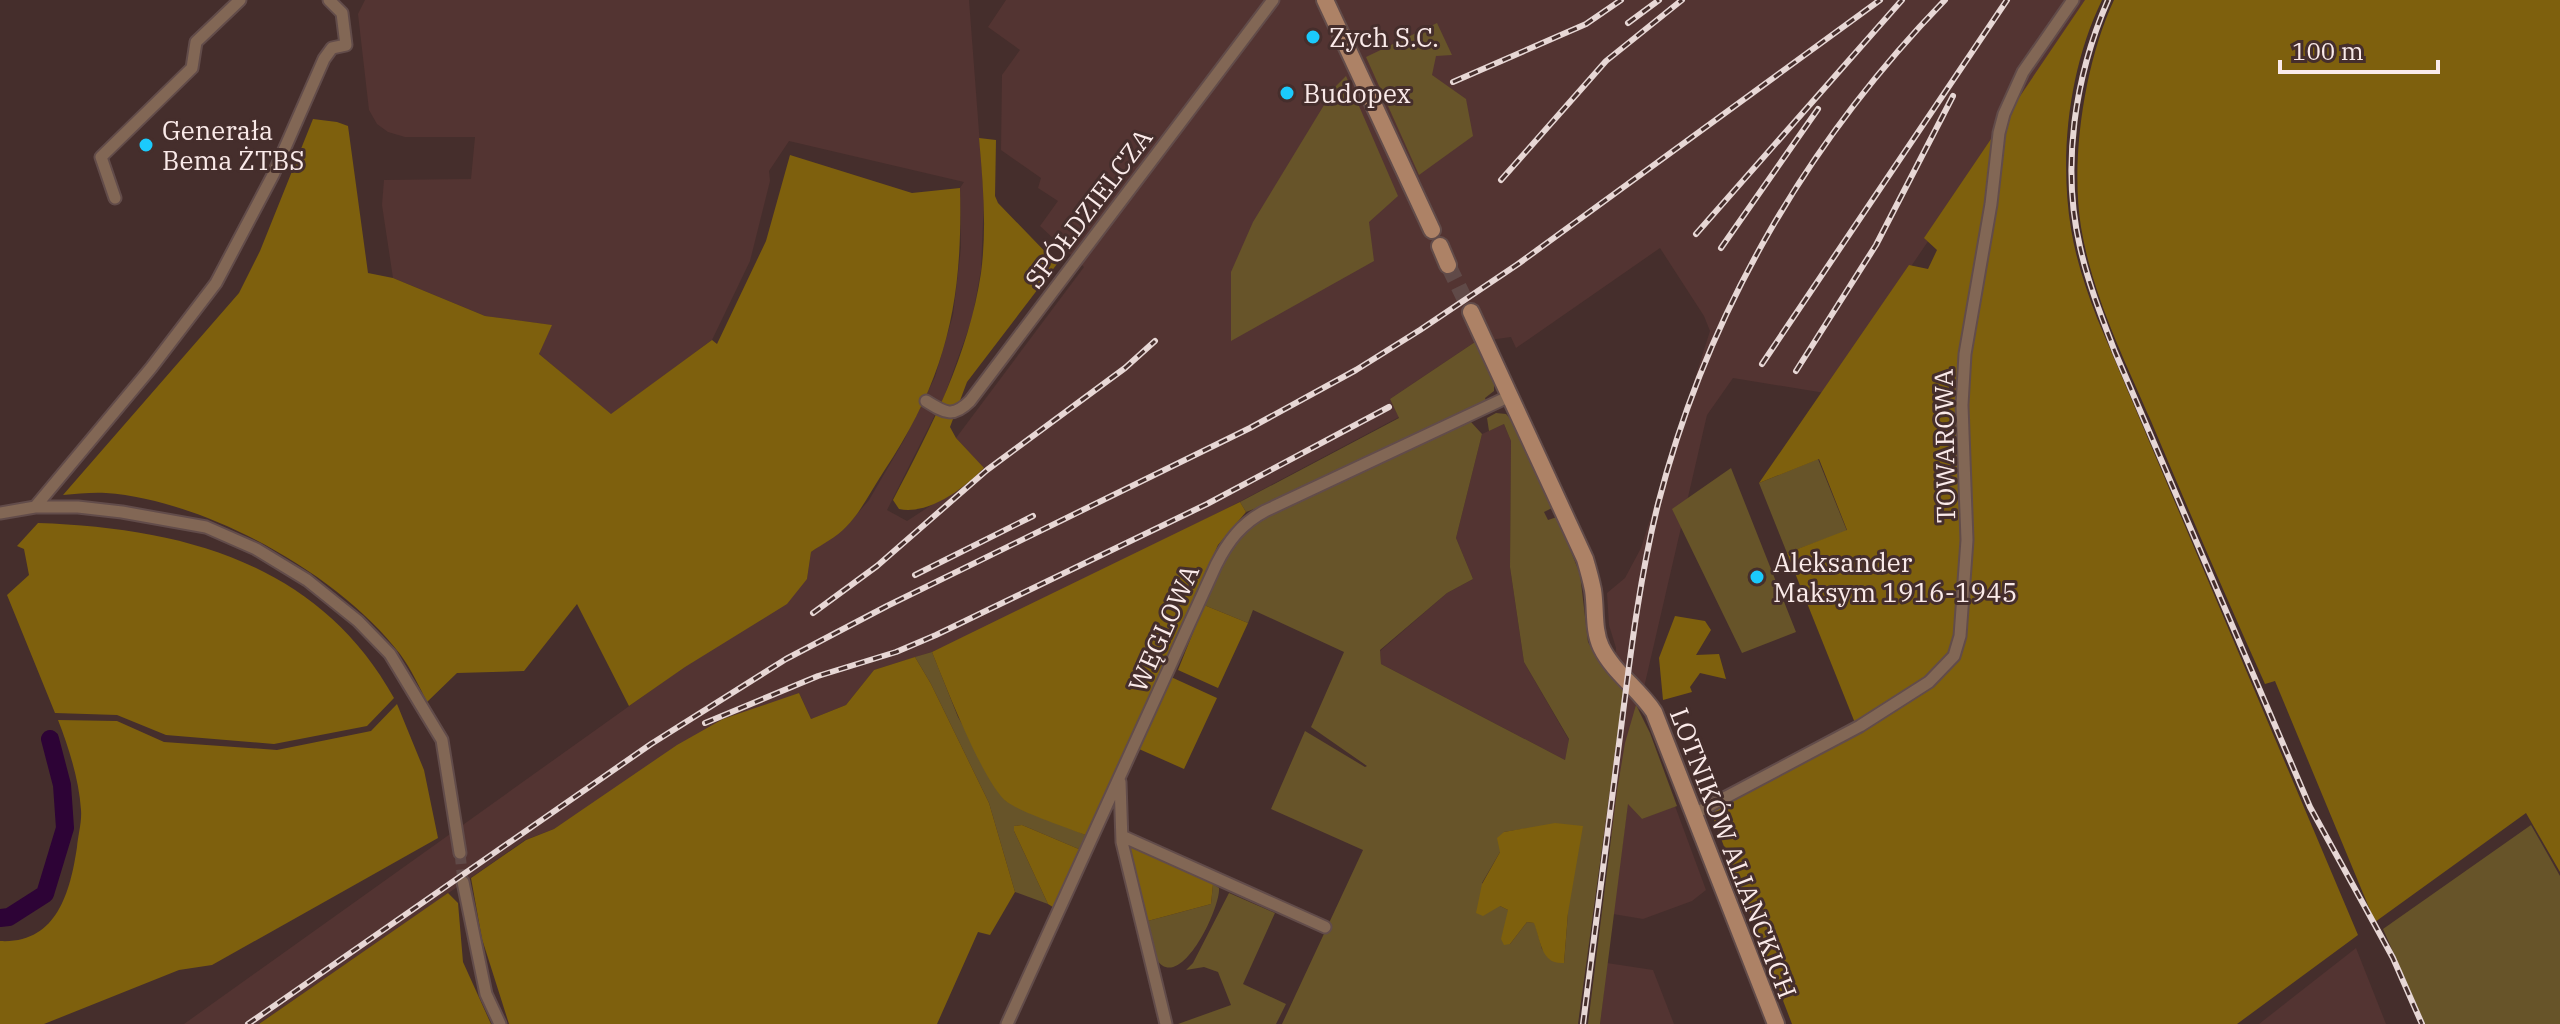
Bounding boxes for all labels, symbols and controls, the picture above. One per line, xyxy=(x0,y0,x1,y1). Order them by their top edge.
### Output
place label: Zych S.C. xyxy=(1329,20,1439,54)
scale bar xyxy=(2280,24,2438,74)
marker: Zych S.C. xyxy=(1304,28,1322,46)
text: 100 m xyxy=(2292,35,2364,67)
place label: Budopex xyxy=(1303,76,1411,110)
marker: Budopex xyxy=(1278,84,1296,102)
place label: Generała Bema ŻTBS xyxy=(162,113,305,177)
street label: SPÓŁDZIELCZA xyxy=(1017,121,1159,295)
marker: Generała Bema ŻTBS xyxy=(137,136,155,154)
street label: TOWAROWA xyxy=(1926,368,1962,524)
place label: Aleksander Maksym 1916-1945 xyxy=(1773,545,2017,609)
street label: WĘGLOWA xyxy=(1120,559,1206,697)
marker: Aleksander Maksym 1916-1945 xyxy=(1748,568,1766,586)
street label: LOTNIKÓW ALIANCKICH xyxy=(1663,703,1805,1003)

